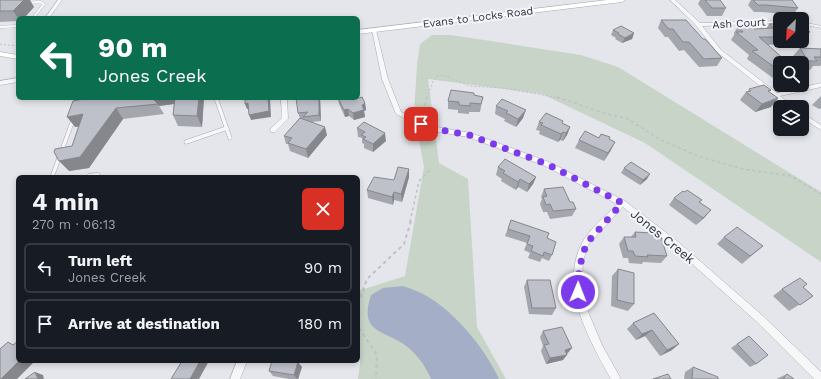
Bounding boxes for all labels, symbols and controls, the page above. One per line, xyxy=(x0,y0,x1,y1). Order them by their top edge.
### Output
street label: Evans to Locks Road xyxy=(422,4,534,31)
north arrow xyxy=(773,12,809,48)
map controls xyxy=(773,12,809,136)
street label: Ash Court xyxy=(712,16,766,31)
text: 90 m xyxy=(98,31,168,64)
icon: left xyxy=(32,32,84,84)
button: search xyxy=(773,56,809,92)
text: Jones Creek xyxy=(98,65,206,86)
button: layers xyxy=(773,100,809,136)
pin xyxy=(404,107,438,141)
icon: arrive xyxy=(410,113,432,135)
text: 4 min xyxy=(32,188,99,216)
button: close xyxy=(302,188,344,230)
street label: Jones Creek xyxy=(628,206,698,267)
text: 270 m · 06:13 xyxy=(32,217,116,232)
text: Turn left xyxy=(68,252,132,270)
icon: left xyxy=(34,257,56,279)
text: 90 m xyxy=(304,259,342,277)
text: Jones Creek xyxy=(68,270,146,285)
position arrow xyxy=(557,271,599,313)
icon: arrive xyxy=(34,313,56,335)
text: Arrive at destination xyxy=(68,315,220,333)
text: 180 m xyxy=(298,315,342,333)

